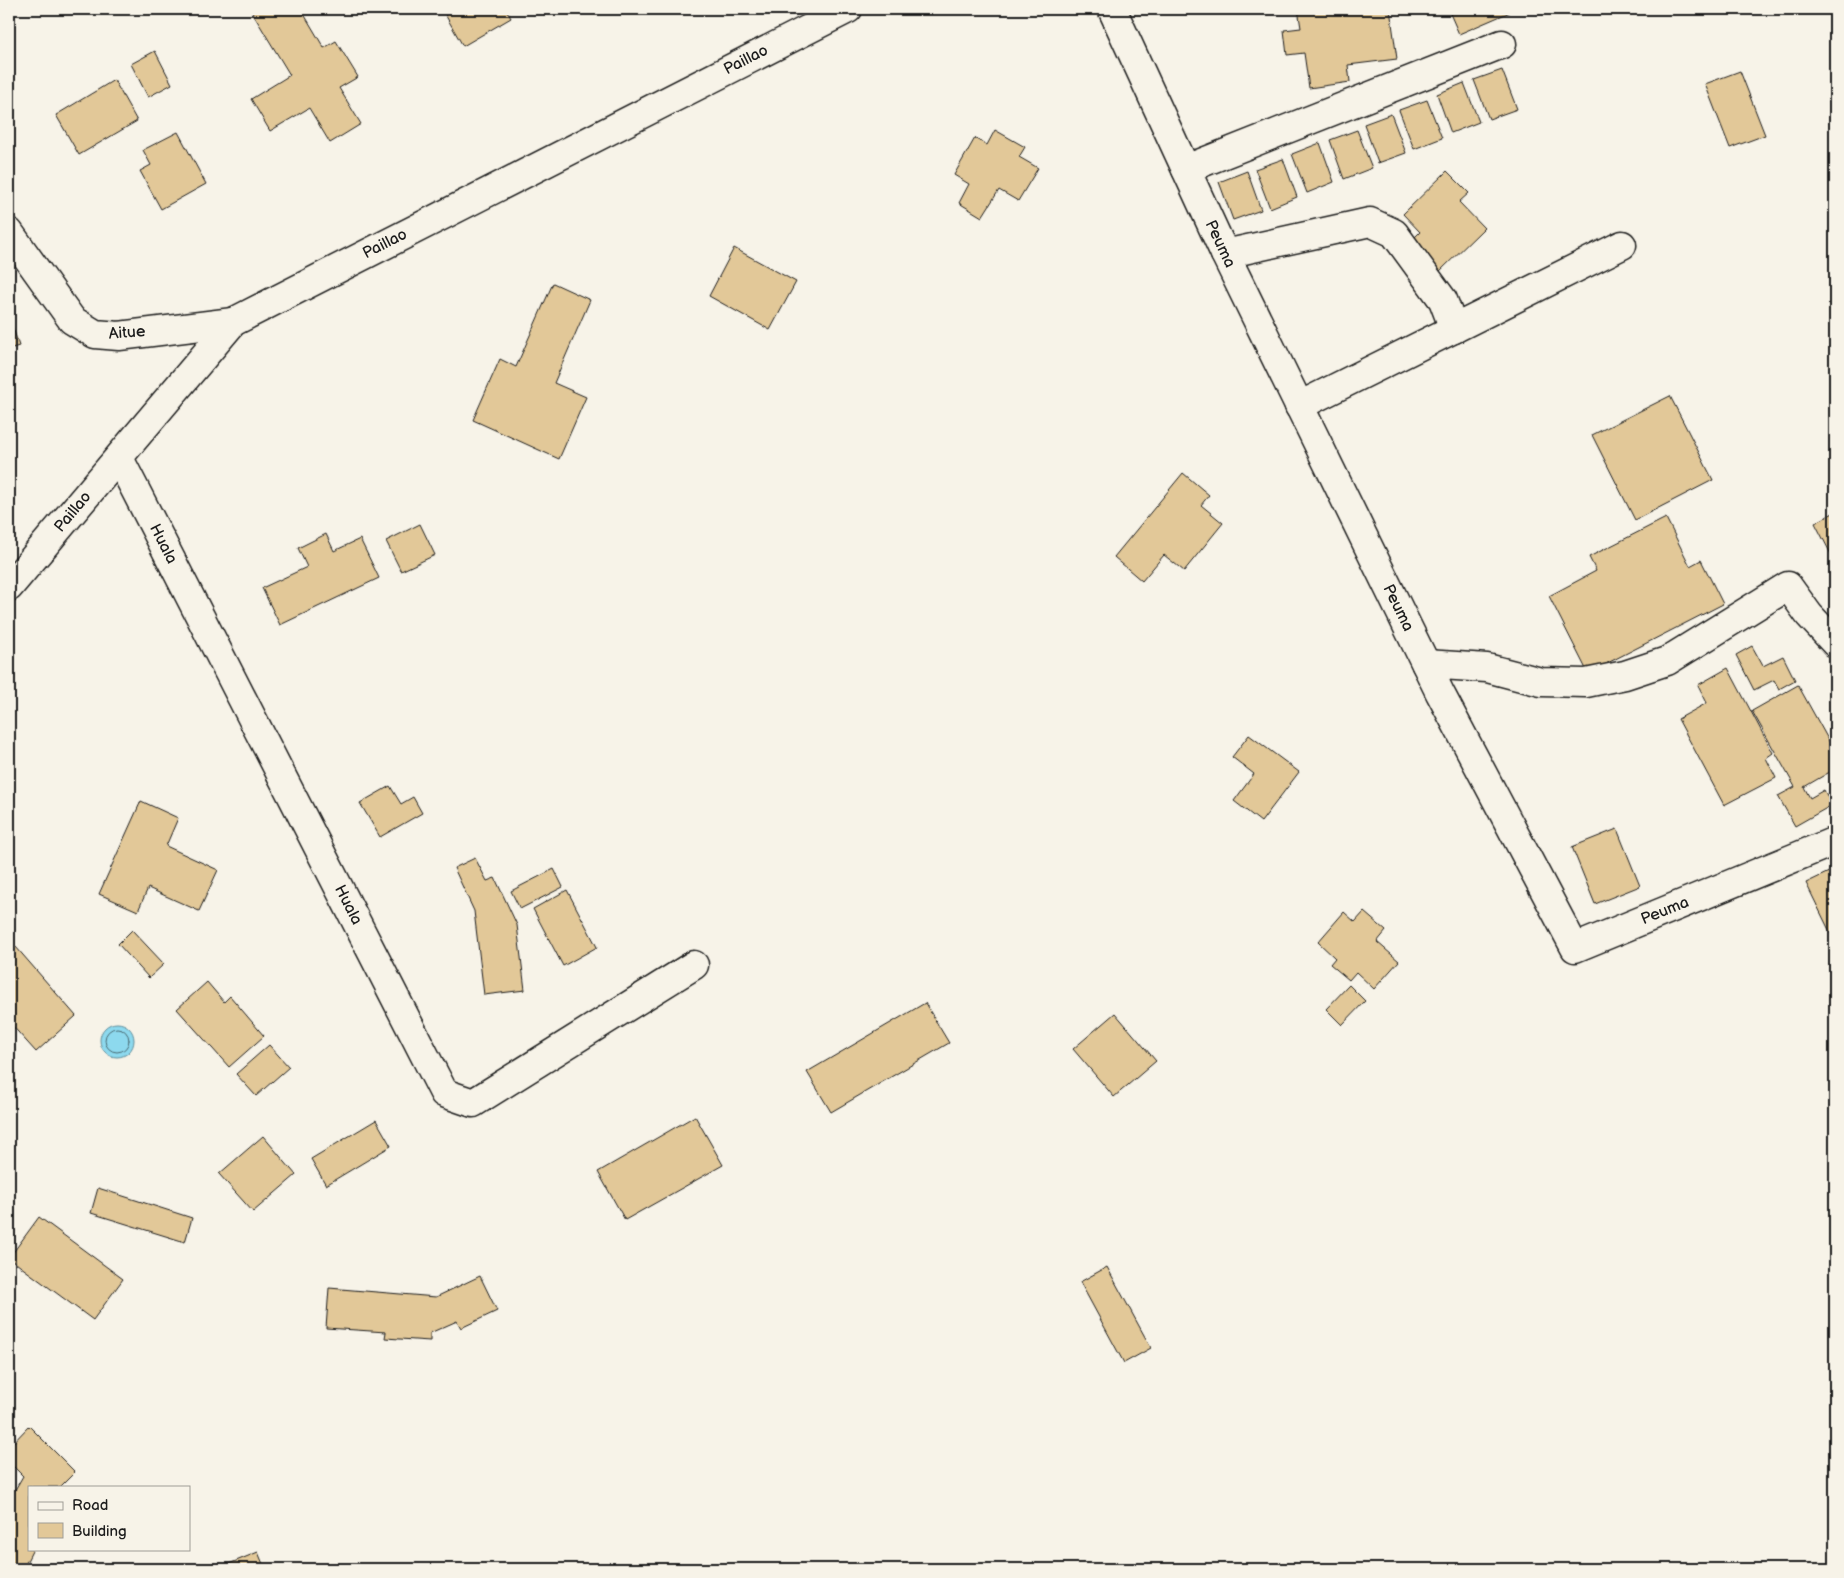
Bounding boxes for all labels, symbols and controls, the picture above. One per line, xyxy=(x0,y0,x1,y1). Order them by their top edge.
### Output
street label: Paillao xyxy=(721,41,771,79)
street label: Peuma xyxy=(1201,217,1239,271)
street label: Paillao xyxy=(360,225,410,263)
street label: Aitue xyxy=(108,322,146,344)
street label: Paillao xyxy=(50,488,96,536)
street label: Huala xyxy=(145,521,181,567)
street label: Peuma xyxy=(1378,581,1418,635)
street label: Huala xyxy=(330,882,366,928)
street label: Peuma xyxy=(1638,893,1692,929)
legend xyxy=(28,1486,190,1550)
text: Road xyxy=(72,1496,108,1515)
text: Building xyxy=(72,1522,127,1541)

